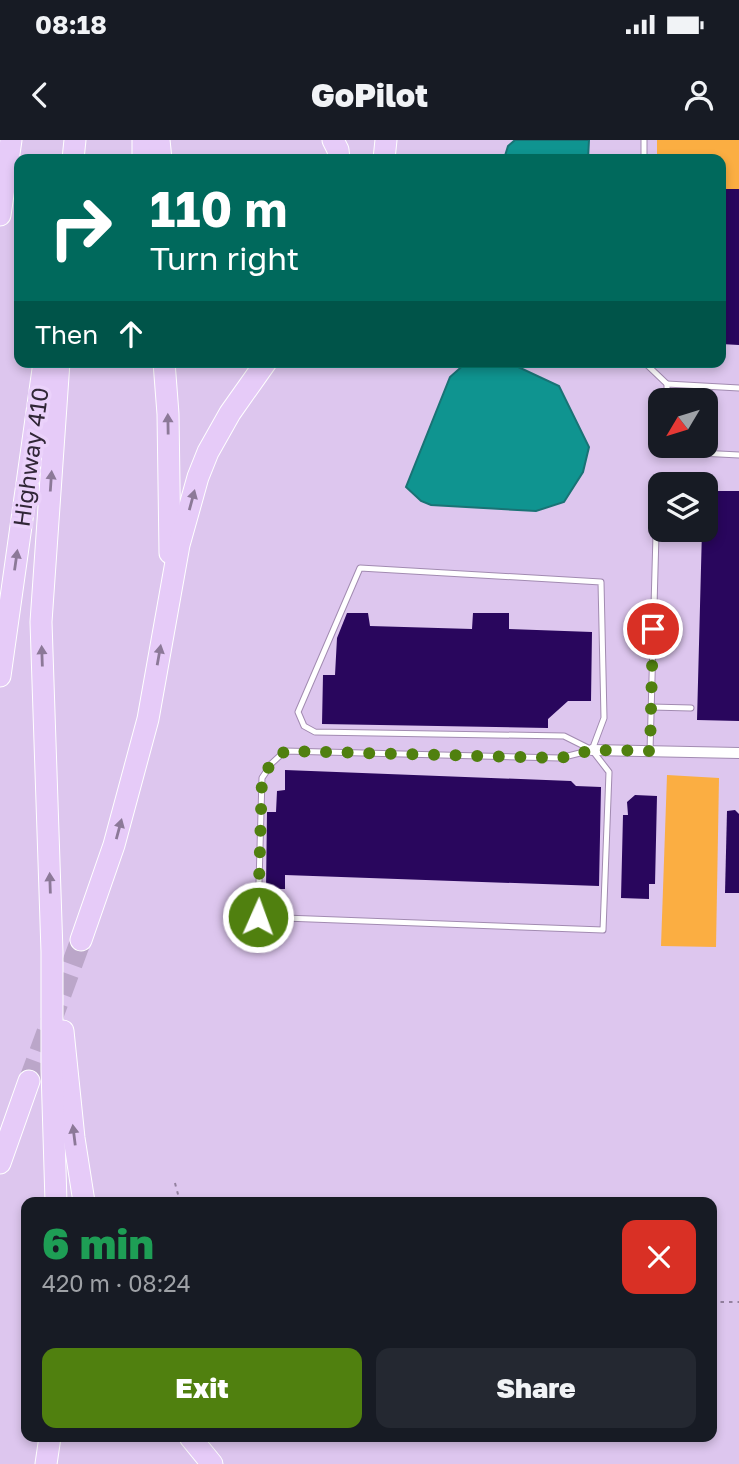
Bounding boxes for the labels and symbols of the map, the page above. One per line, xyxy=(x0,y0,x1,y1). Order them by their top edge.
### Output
street label: Highway 410 xyxy=(6,385,54,528)
north arrow xyxy=(648,388,718,458)
one-way arrow xyxy=(163,413,174,435)
one-way arrow xyxy=(45,470,56,492)
one-way arrow xyxy=(187,490,197,511)
one-way arrow xyxy=(11,549,22,571)
pin xyxy=(623,599,683,659)
one-way arrow xyxy=(154,644,165,666)
one-way arrow xyxy=(36,645,48,667)
one-way arrow xyxy=(114,818,125,840)
one-way arrow xyxy=(44,872,55,894)
position arrow xyxy=(221,880,295,954)
one-way arrow xyxy=(69,1124,80,1146)

